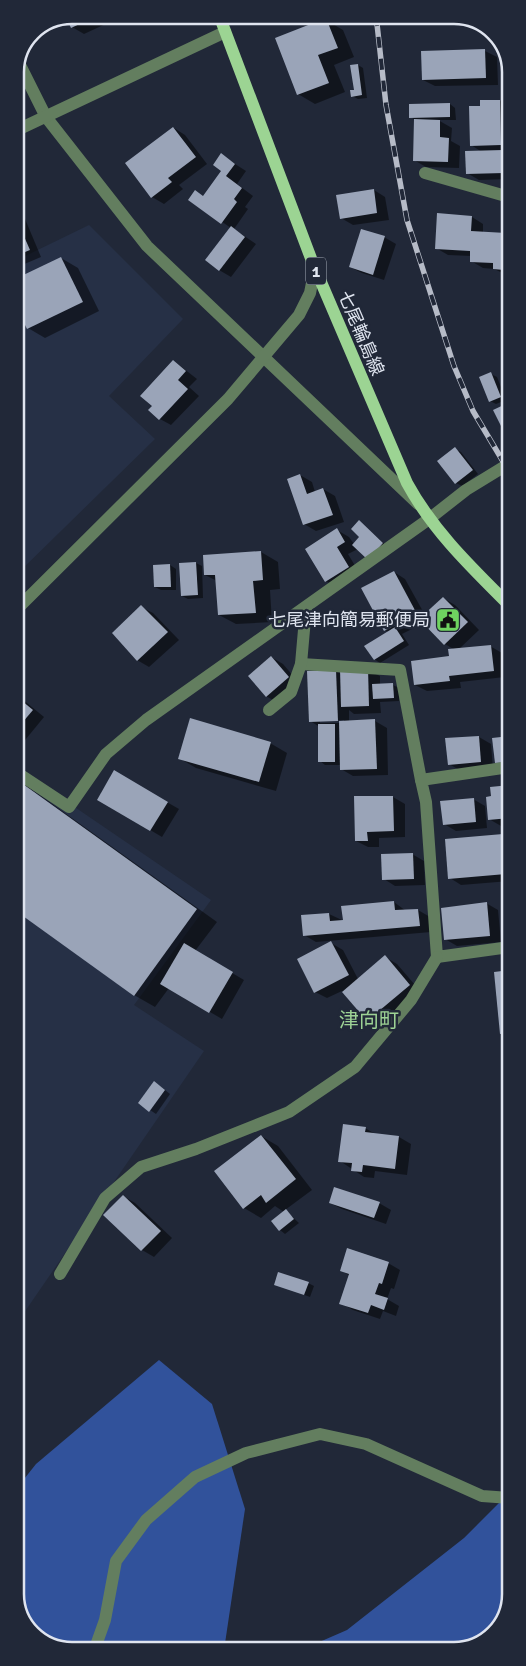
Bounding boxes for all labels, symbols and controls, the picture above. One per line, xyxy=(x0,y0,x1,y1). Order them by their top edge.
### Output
road number: 1 xyxy=(306,258,326,284)
street label: 七尾輪島線 xyxy=(333,287,389,379)
public building icon: 七尾津向簡易郵便局 xyxy=(435,607,461,633)
place label: 七尾津向簡易郵便局 xyxy=(268,609,430,631)
district label: 津向町 xyxy=(339,1008,399,1033)

